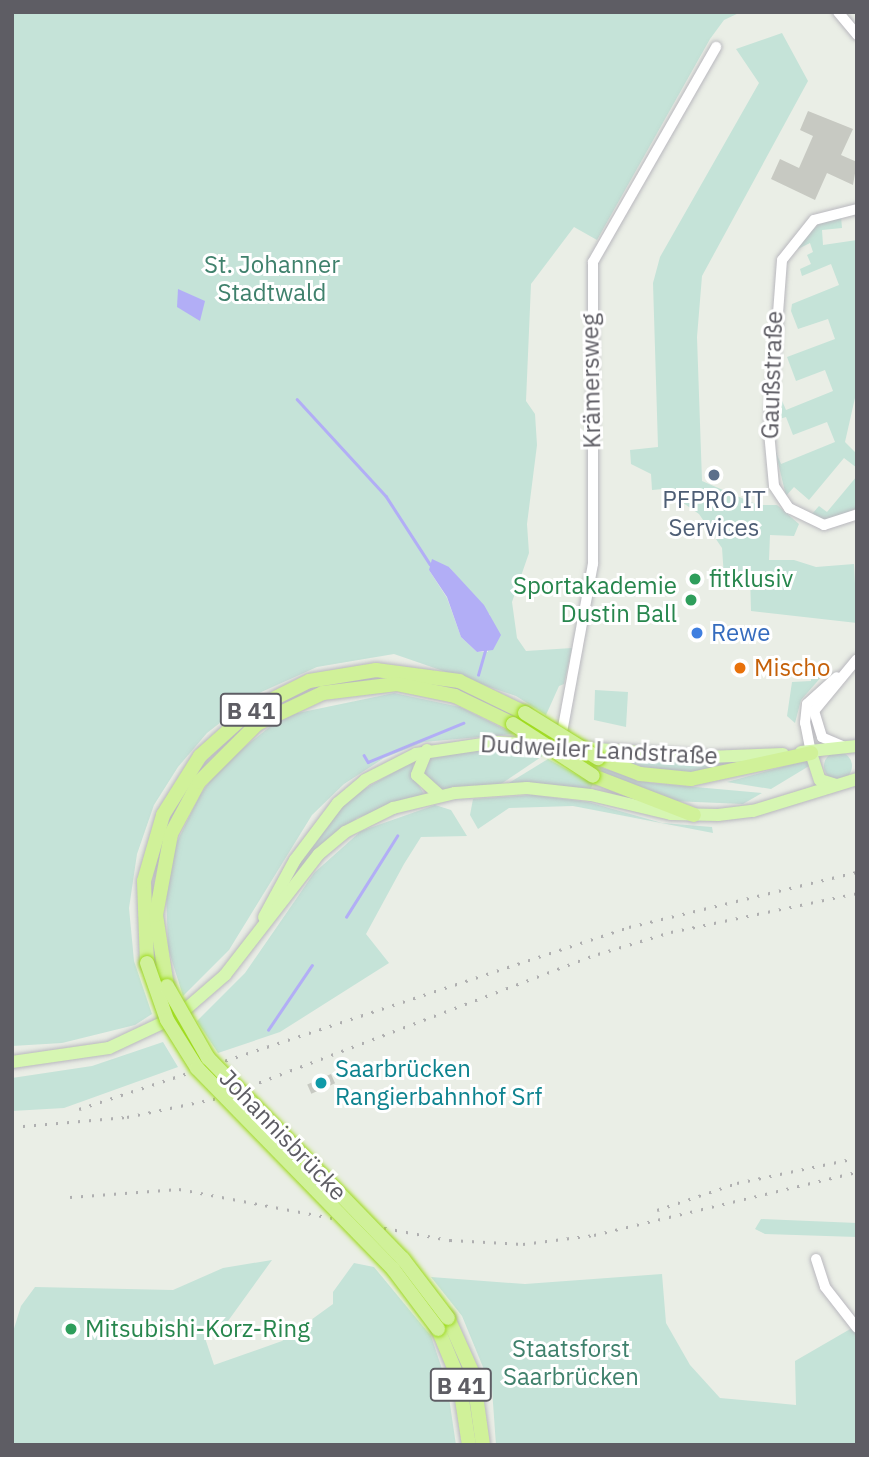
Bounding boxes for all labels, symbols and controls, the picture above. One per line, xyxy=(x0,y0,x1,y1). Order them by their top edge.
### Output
park label: St. Johanner Stadtwald xyxy=(204,251,340,307)
street label: Gaußstraße xyxy=(755,310,789,440)
street label: Krämersweg xyxy=(575,313,607,449)
marker: PFPRO IT Services xyxy=(706,467,722,483)
place label: PFPRO IT Services xyxy=(662,486,766,542)
place label: fitklusiv xyxy=(709,565,793,593)
marker: fitklusiv xyxy=(687,571,703,587)
place label: Sportakademie Dustin Ball xyxy=(513,572,677,628)
marker: Sportakademie Dustin Ball xyxy=(683,592,699,608)
place label: Rewe xyxy=(711,619,771,647)
marker: Rewe xyxy=(689,625,705,641)
place label: Mischo xyxy=(754,654,830,682)
marker: Mischo xyxy=(732,660,748,676)
road number: B 41 xyxy=(219,690,282,730)
street label: Dudweiler Landstraße xyxy=(480,729,718,771)
place label: Saarbrücken Rangierbahnhof Srf xyxy=(335,1055,542,1111)
street label: Johannisbrücke xyxy=(213,1064,353,1206)
marker: Saarbrücken Rangierbahnhof Srf xyxy=(313,1075,329,1091)
place label: Mitsubishi-Korz-Ring xyxy=(85,1315,310,1343)
marker: Mitsubishi-Korz-Ring xyxy=(63,1321,79,1337)
park label: Staatsforst Saarbrücken xyxy=(503,1335,639,1391)
road number: B 41 xyxy=(430,1366,492,1404)

